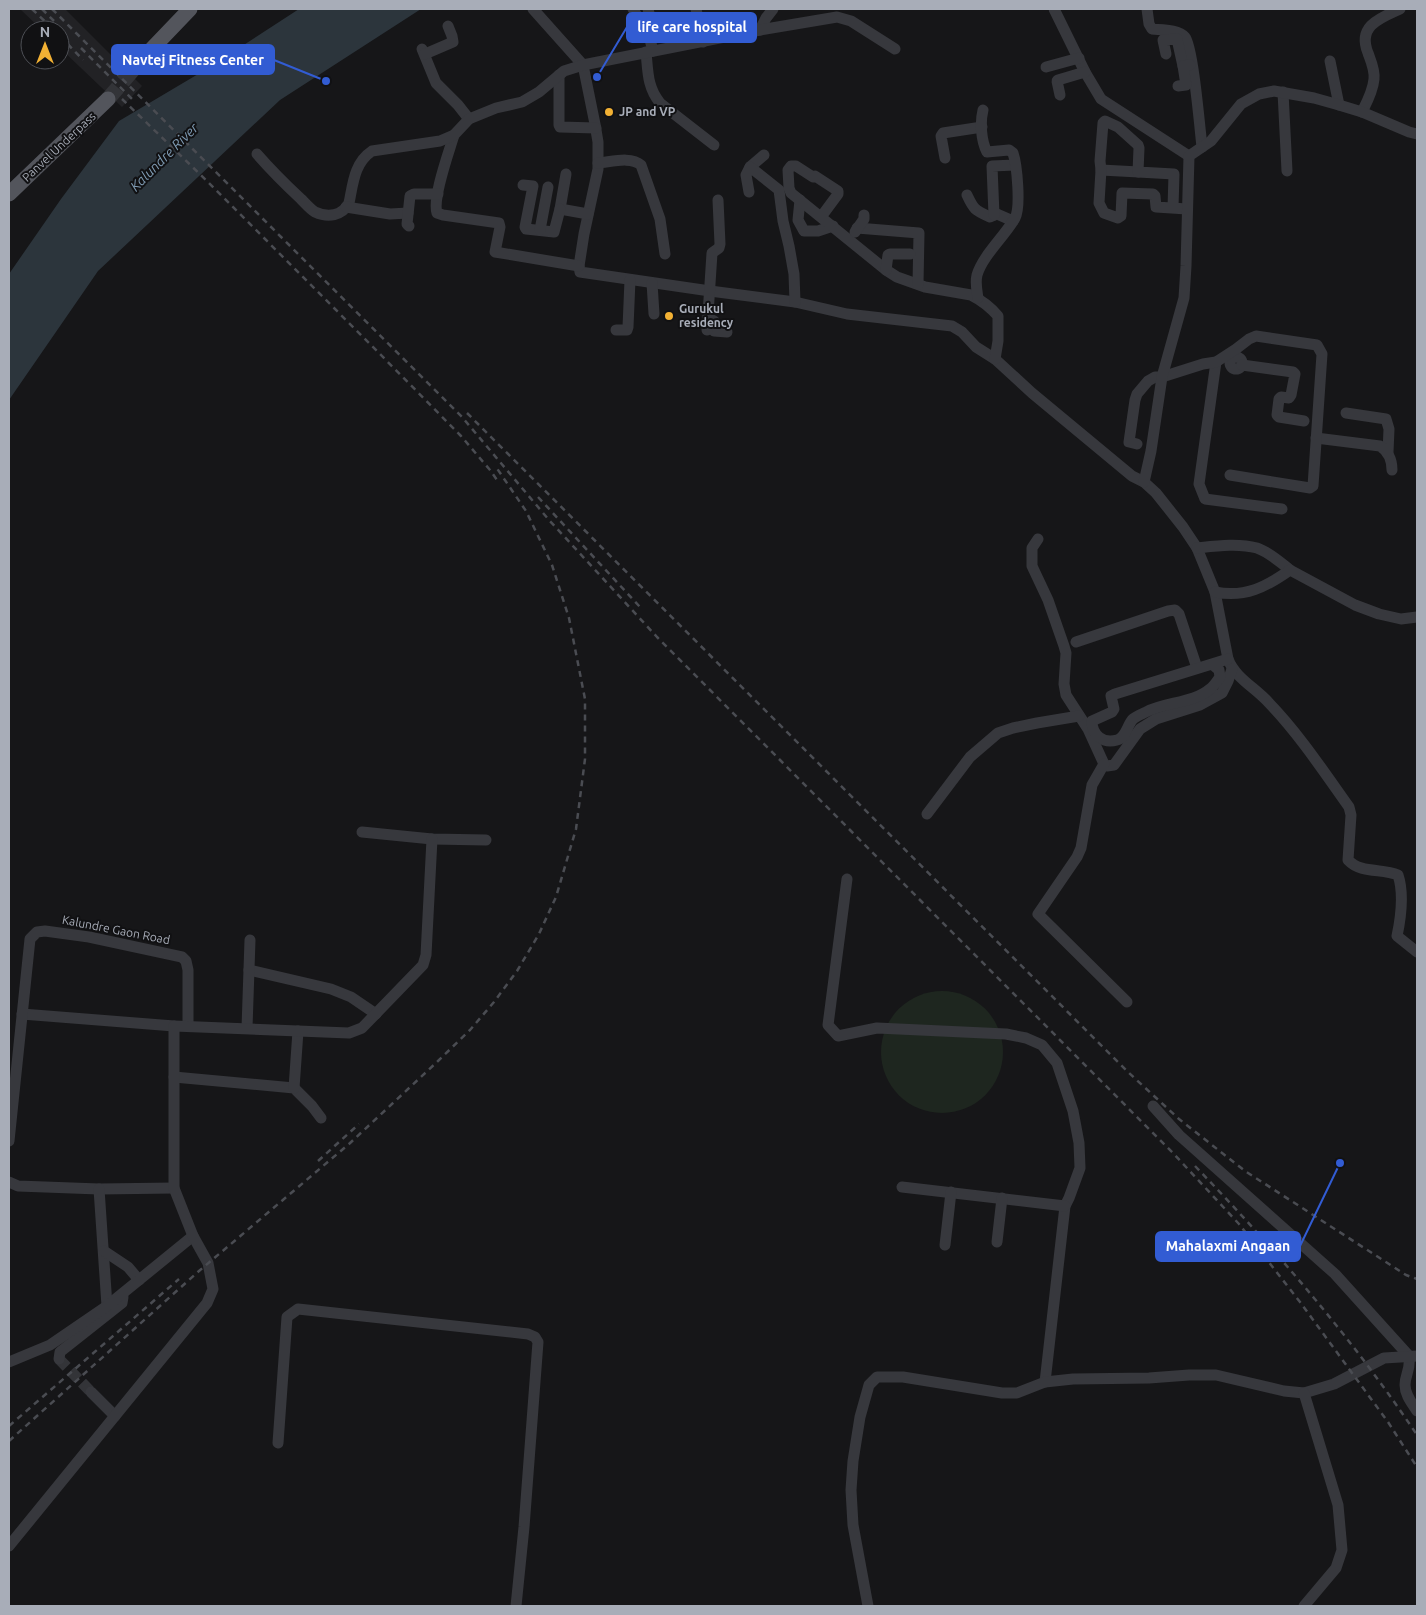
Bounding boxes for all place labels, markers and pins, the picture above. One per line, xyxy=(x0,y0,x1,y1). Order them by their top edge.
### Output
callout: life care hospital xyxy=(627,13,756,42)
callout: Navtej Fitness Center xyxy=(112,45,274,74)
place label: JP and VP xyxy=(619,105,676,118)
marker: JP and VP xyxy=(603,106,615,118)
place label: Gurukul residency xyxy=(679,302,734,329)
marker: Gurukul residency xyxy=(663,310,675,322)
callout: Mahalaxmi Angaan xyxy=(1156,1232,1300,1261)

